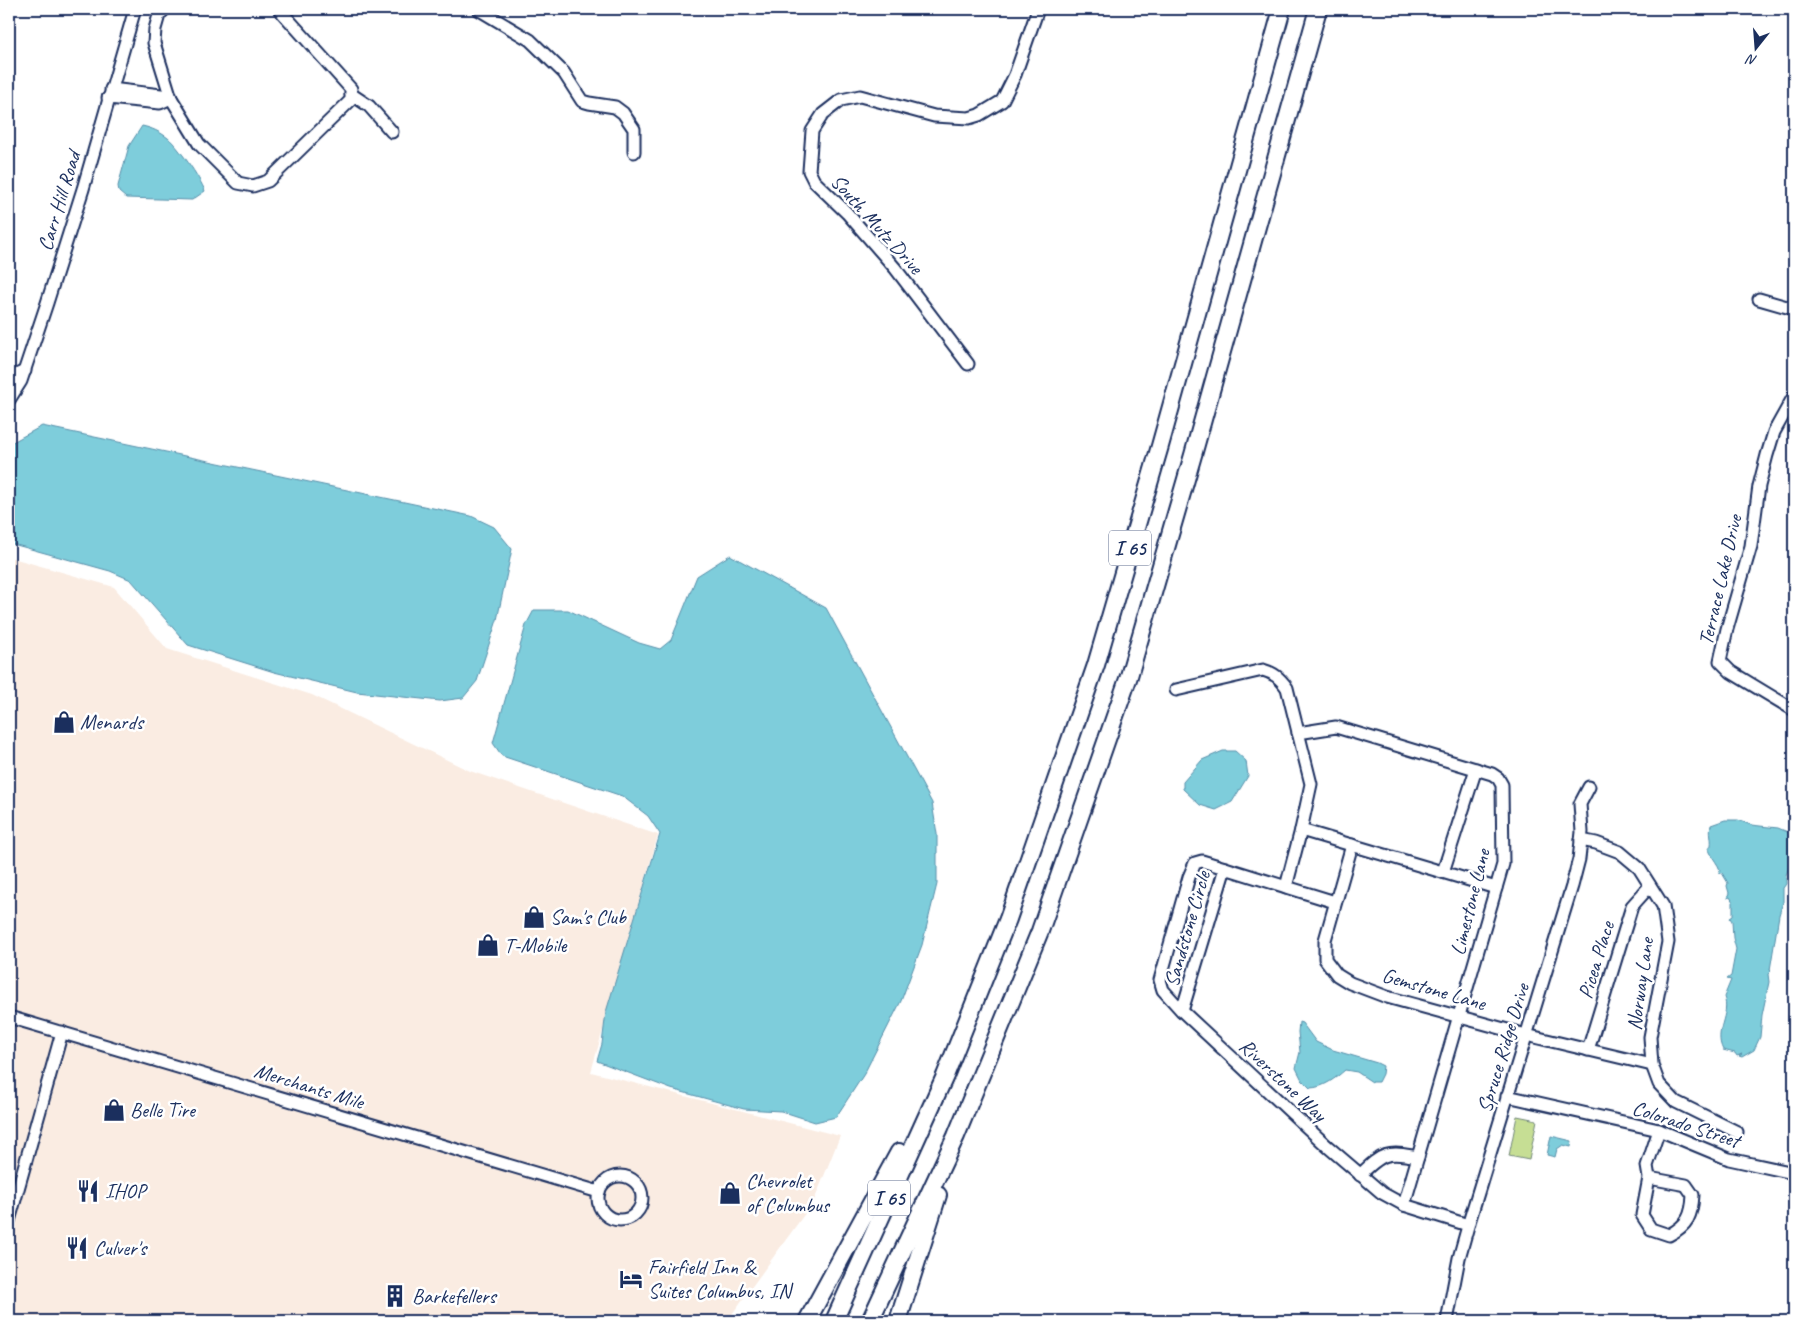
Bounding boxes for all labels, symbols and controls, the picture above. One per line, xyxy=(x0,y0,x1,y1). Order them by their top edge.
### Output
north arrow xyxy=(1730,22,1780,72)
text: N xyxy=(1743,50,1759,69)
street label: Carr Hill Road xyxy=(32,145,87,254)
street label: South Mutz Drive xyxy=(825,169,929,280)
street label: Terrace Lake Drive xyxy=(1692,510,1748,648)
road number: I 65 xyxy=(1109,530,1151,566)
shop icon: Menards xyxy=(51,709,77,735)
place label: Menards xyxy=(80,709,145,735)
street label: Limestone Lane xyxy=(1444,845,1496,958)
street label: Sandstone Circle xyxy=(1158,867,1216,990)
shop icon: Sam's Club xyxy=(521,904,547,930)
place label: Sam's Club xyxy=(550,904,628,930)
street label: Picea Place xyxy=(1572,917,1620,1002)
shop icon: T-Mobile xyxy=(475,932,501,958)
place label: T-Mobile xyxy=(504,932,568,958)
street label: Norway Lane xyxy=(1621,934,1660,1032)
street label: Gemstone Lane xyxy=(1379,962,1490,1016)
street label: Spruce Ridge Drive xyxy=(1471,979,1535,1116)
street label: Riverstone Way xyxy=(1234,1033,1334,1128)
street label: Merchants Mile xyxy=(251,1057,369,1116)
street label: Colorado Street xyxy=(1629,1094,1746,1154)
shop icon: Belle Tire xyxy=(101,1097,127,1123)
place label: Belle Tire xyxy=(130,1097,197,1123)
place label: Chevrolet of Columbus xyxy=(746,1168,831,1218)
restaurant icon: IHOP xyxy=(75,1178,101,1204)
place label: IHOP xyxy=(105,1178,149,1204)
shop icon: Chevrolet of Columbus xyxy=(717,1180,743,1206)
road number: I 65 xyxy=(868,1180,910,1216)
restaurant icon: Culver's xyxy=(64,1235,90,1261)
place label: Culver's xyxy=(94,1235,148,1261)
place label: Fairfield Inn & Suites Columbus, IN xyxy=(648,1254,794,1304)
hotel icon: Fairfield Inn & Suites Columbus, IN xyxy=(618,1266,644,1292)
building icon: Barkefellers xyxy=(382,1283,408,1309)
place label: Barkefellers xyxy=(412,1283,498,1309)

